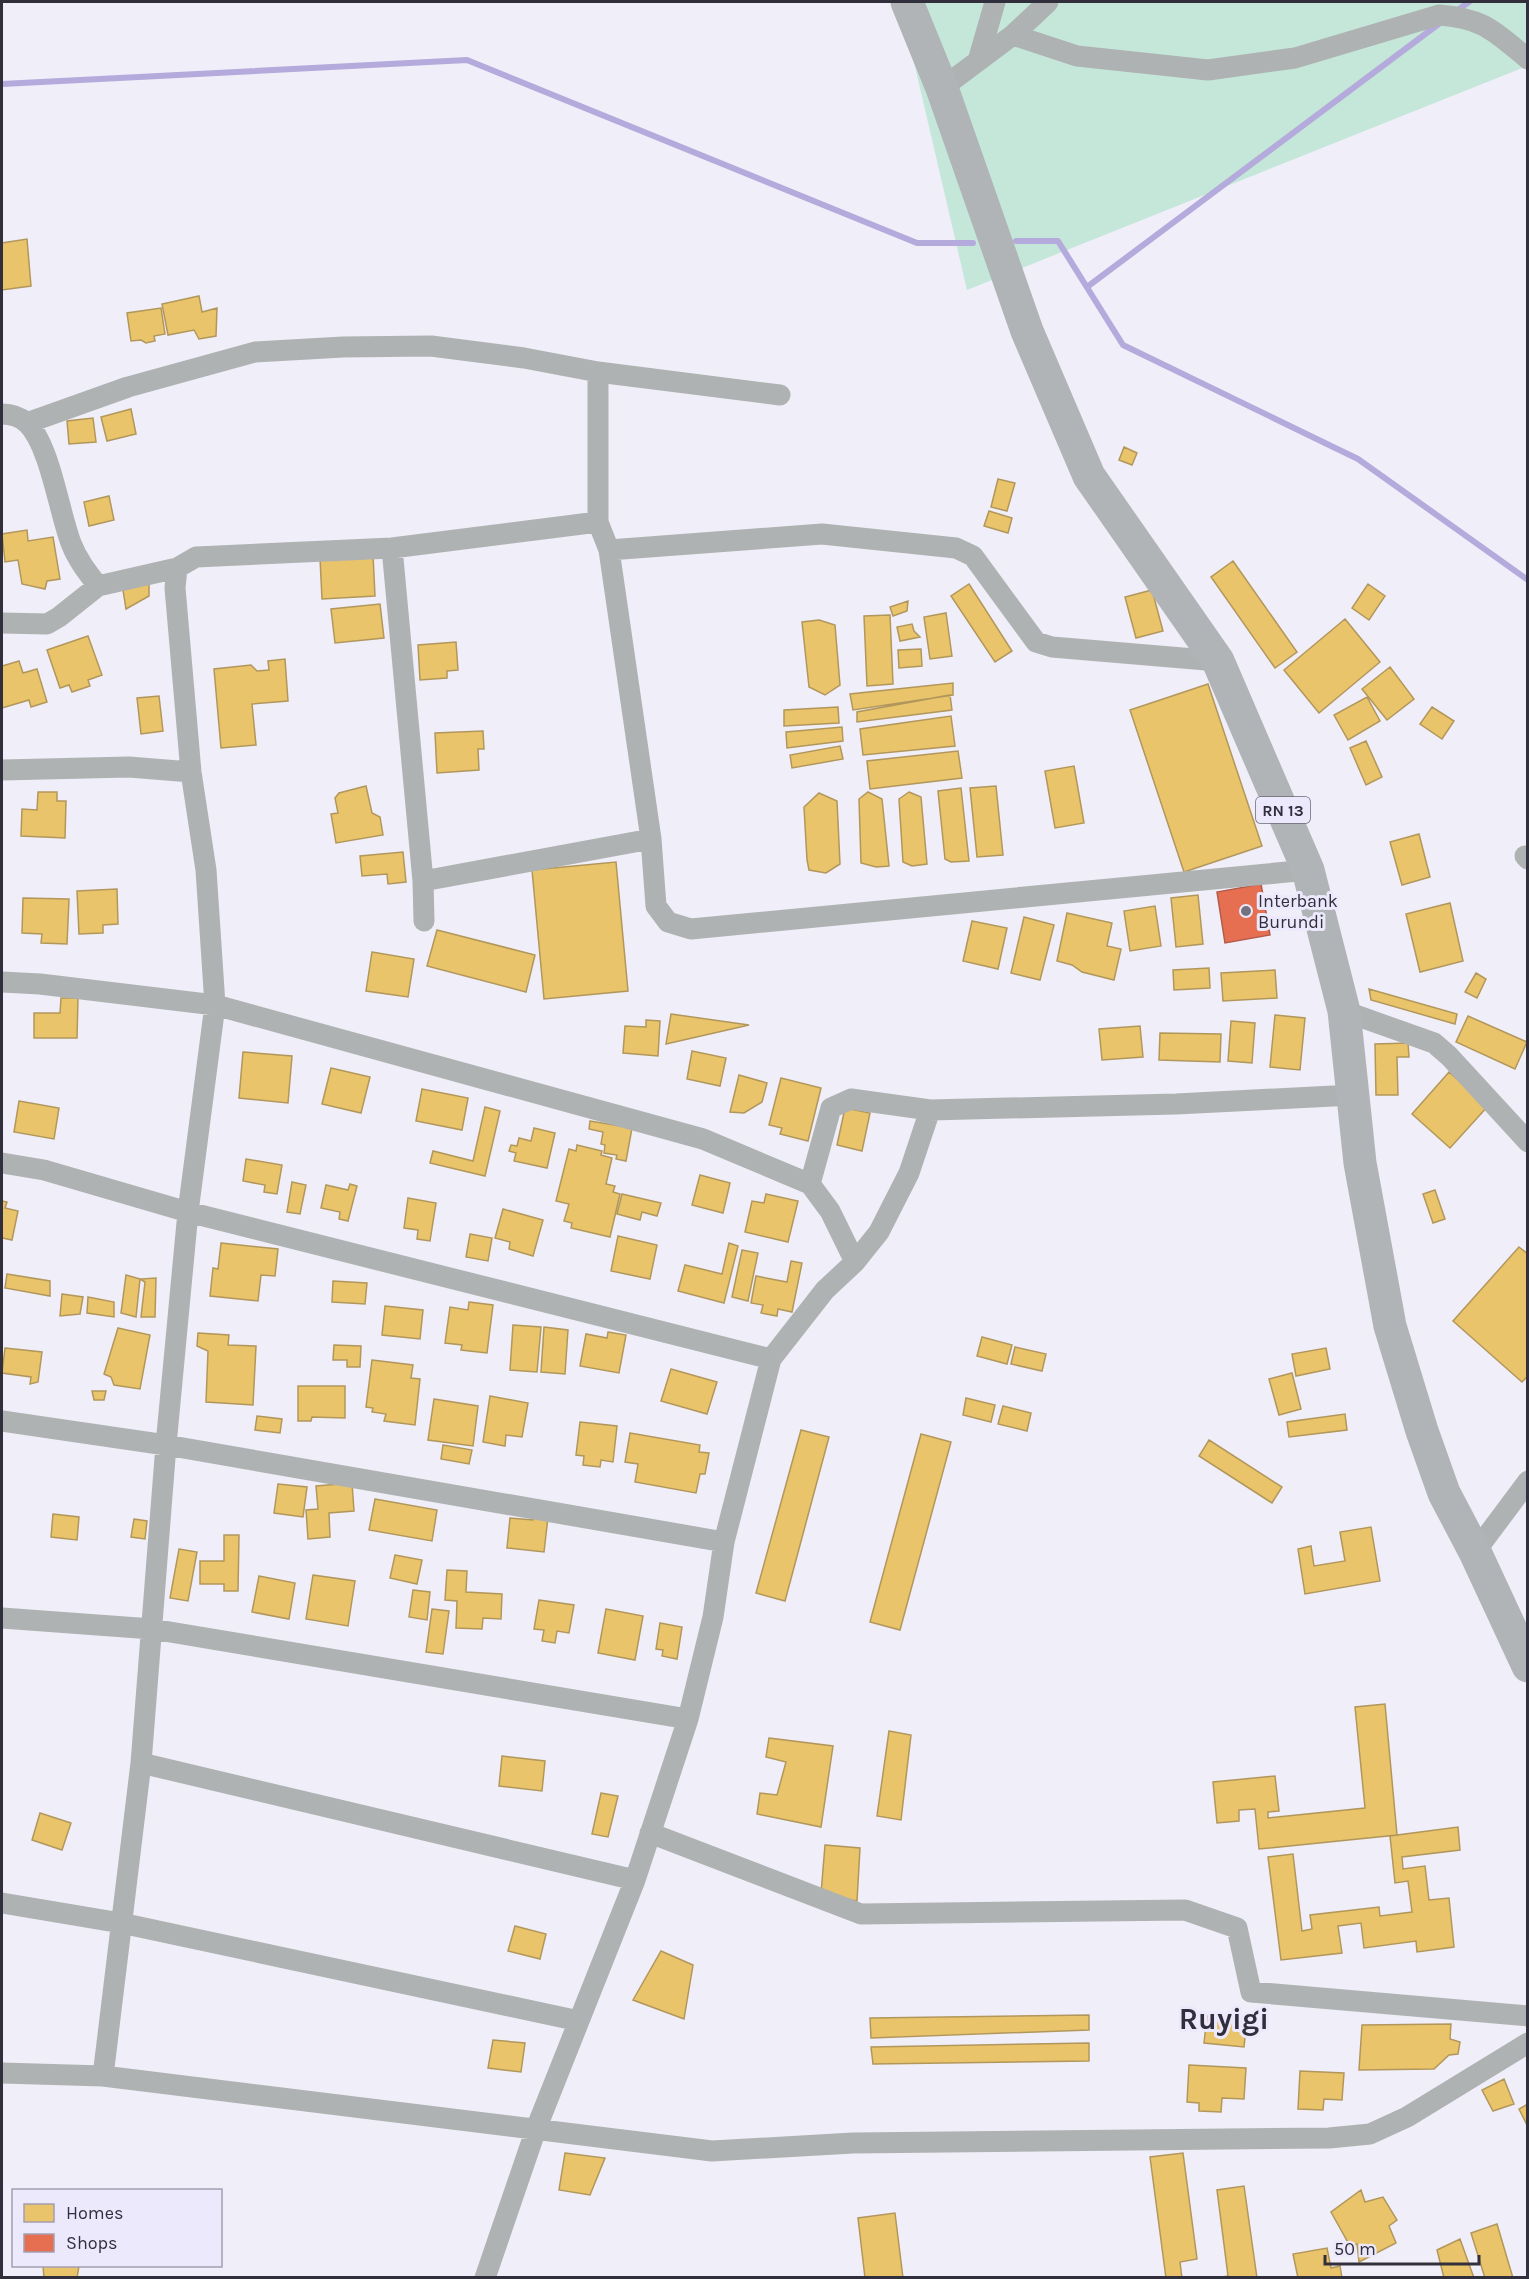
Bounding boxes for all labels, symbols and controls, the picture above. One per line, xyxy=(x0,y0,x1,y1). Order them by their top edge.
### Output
road number: RN 13 xyxy=(1256,797,1310,823)
place label: Interbank Burundi xyxy=(1258,890,1338,933)
marker: Interbank Burundi xyxy=(1239,904,1253,918)
district label: Ruyigi xyxy=(1179,2001,1269,2037)
legend xyxy=(12,2189,222,2267)
text: Homes xyxy=(66,2202,123,2224)
scale bar xyxy=(1325,2228,1480,2266)
text: Shops xyxy=(66,2232,118,2254)
text: 50 m xyxy=(1334,2238,1376,2260)

